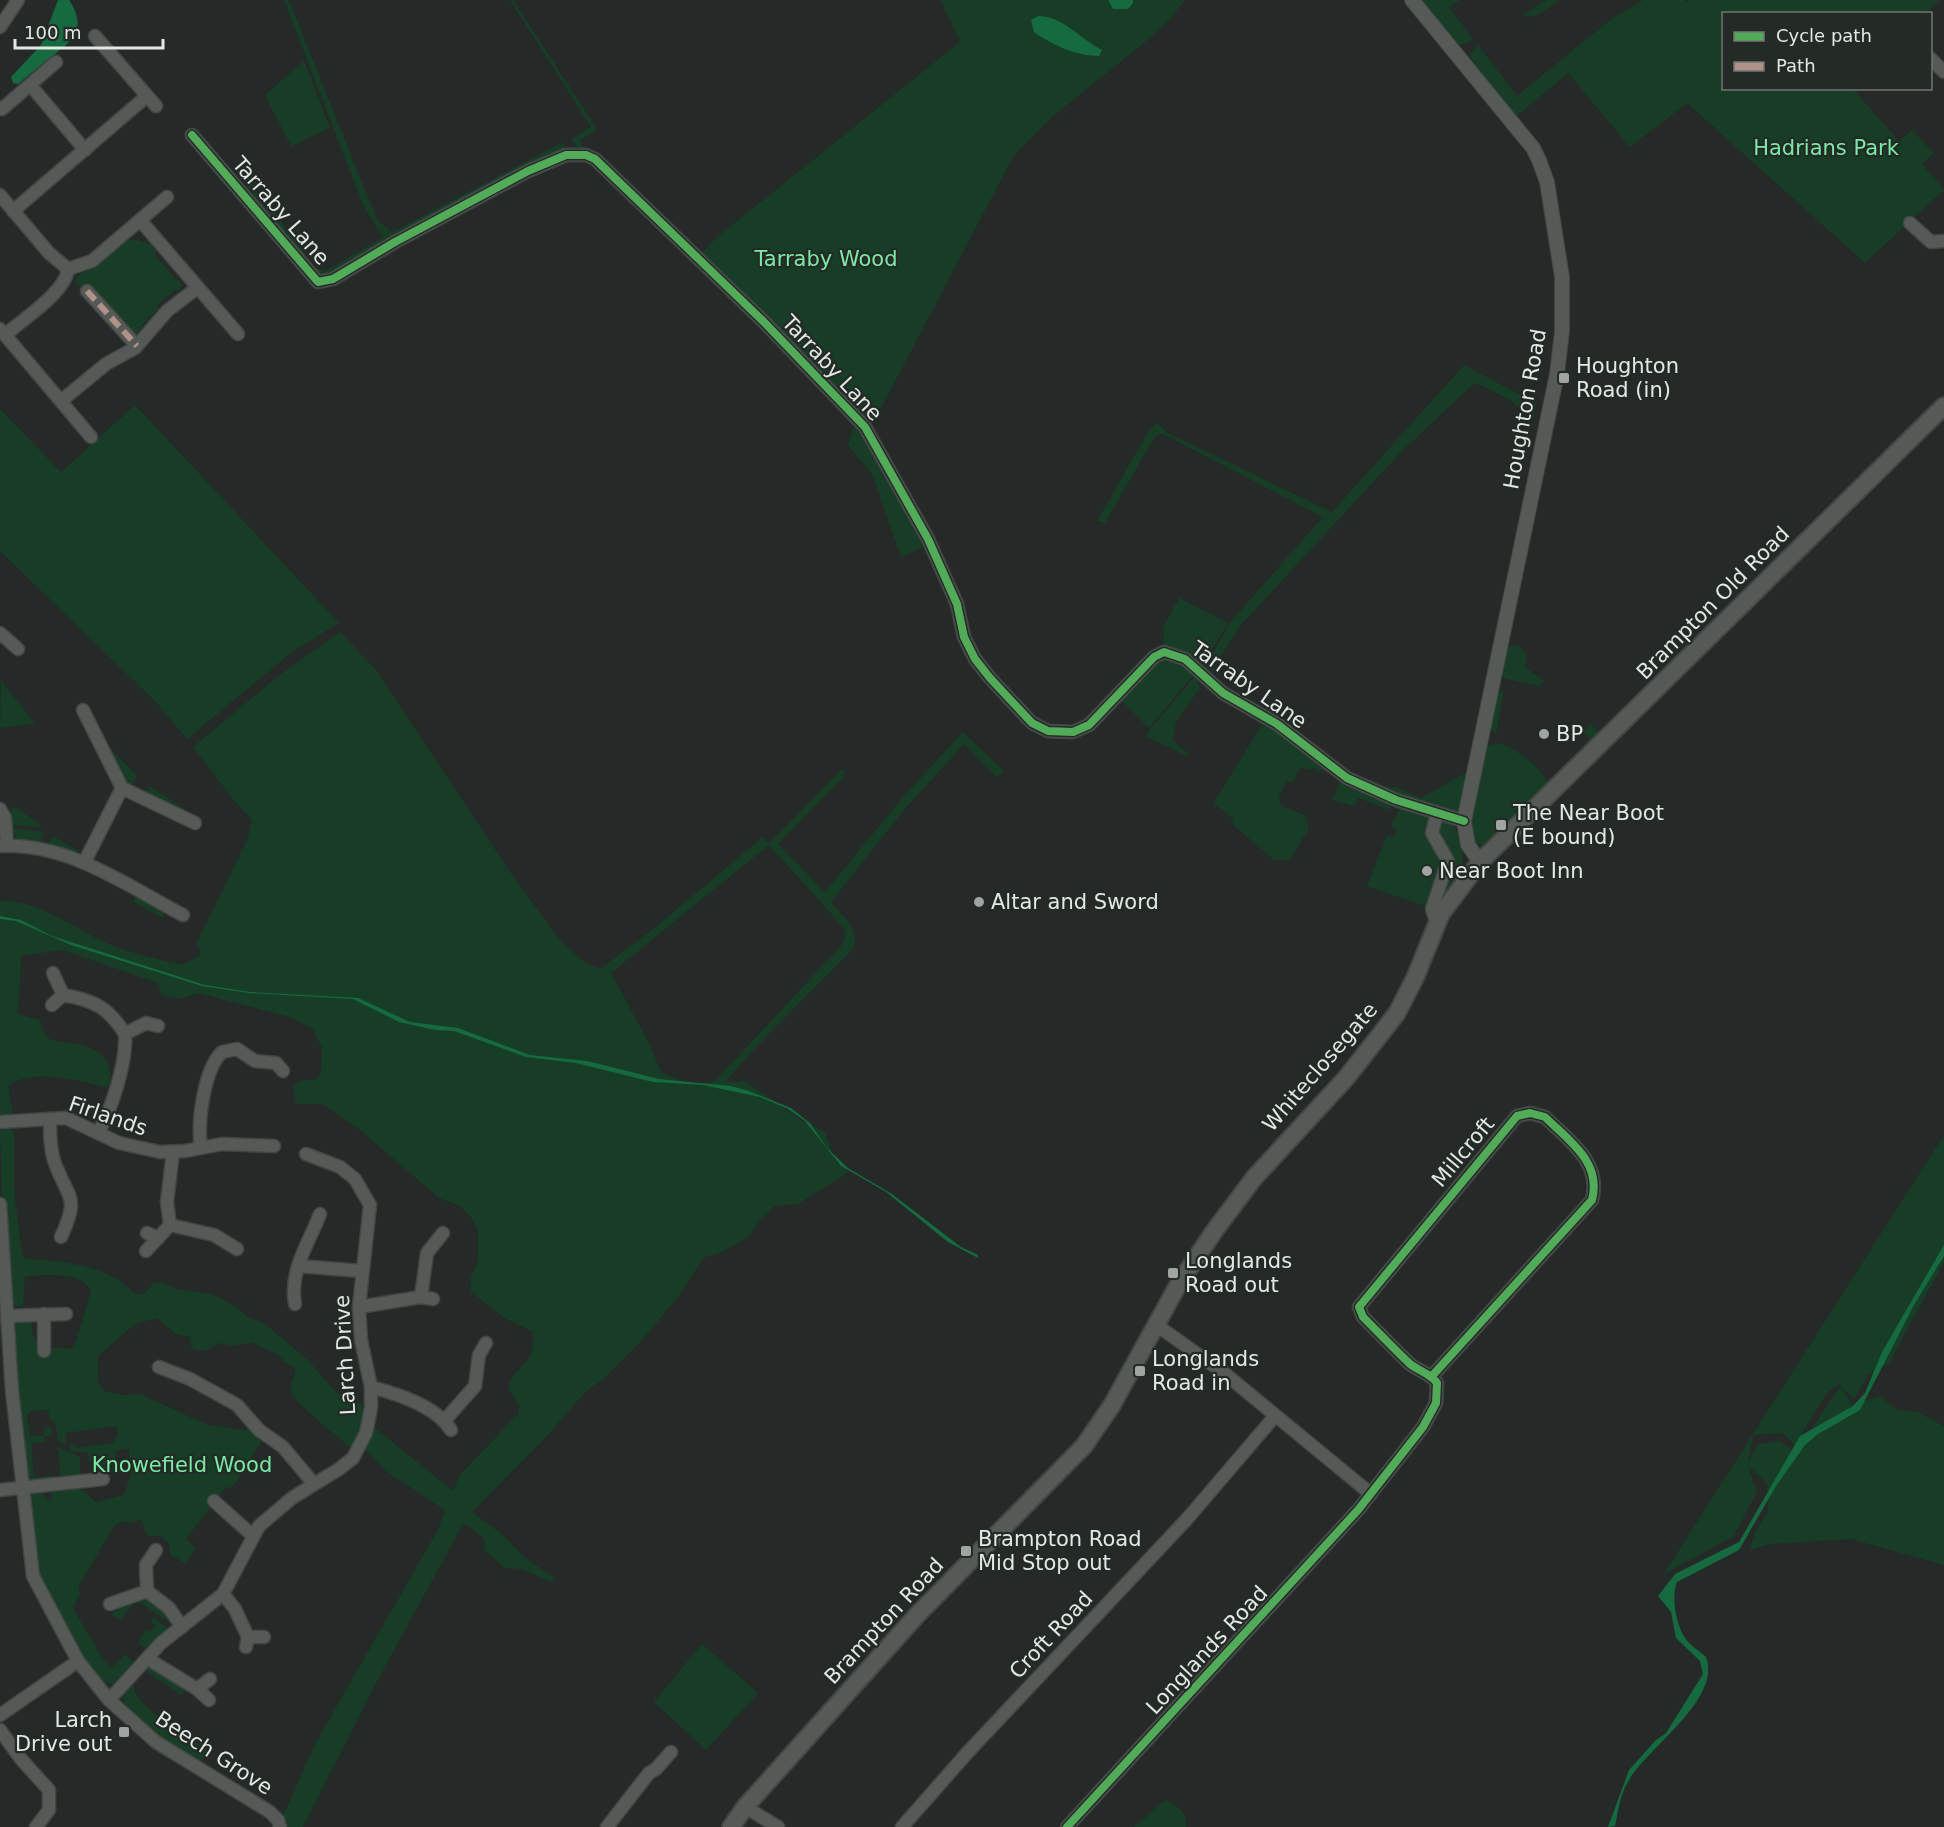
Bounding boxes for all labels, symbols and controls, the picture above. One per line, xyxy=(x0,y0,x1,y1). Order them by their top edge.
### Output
scale bar xyxy=(15,12,164,50)
legend xyxy=(1722,12,1932,90)
text: 100 m xyxy=(24,22,82,43)
text: Cycle path xyxy=(1776,25,1872,46)
text: Path xyxy=(1776,55,1816,76)
park label: Hadrians Park xyxy=(1753,136,1900,160)
street label: Tarraby Lane xyxy=(227,151,334,270)
park label: Tarraby Wood xyxy=(754,247,897,271)
street label: Tarraby Lane xyxy=(776,310,887,426)
street label: Houghton Road xyxy=(1499,327,1551,491)
place label: Houghton Road (in) xyxy=(1576,354,1679,402)
marker: Houghton Road (in) xyxy=(1557,371,1571,385)
street label: Brampton Old Road xyxy=(1632,522,1794,684)
street label: Tarraby Lane xyxy=(1186,636,1311,734)
place label: BP xyxy=(1556,722,1583,746)
marker: BP xyxy=(1537,727,1551,741)
place label: The Near Boot (E bound) xyxy=(1512,801,1664,849)
marker: The Near Boot (E bound) xyxy=(1494,818,1508,832)
place label: Near Boot Inn xyxy=(1439,859,1584,883)
marker: Near Boot Inn xyxy=(1420,864,1434,878)
place label: Altar and Sword xyxy=(991,890,1159,914)
marker: Altar and Sword xyxy=(972,895,986,909)
street label: Whiteclosegate xyxy=(1258,998,1382,1136)
street label: Firlands xyxy=(66,1091,150,1141)
street label: Millcroft xyxy=(1427,1112,1499,1192)
place label: Longlands Road out xyxy=(1185,1249,1292,1297)
marker: Longlands Road out xyxy=(1166,1266,1180,1280)
street label: Larch Drive xyxy=(330,1294,360,1416)
place label: Longlands Road in xyxy=(1152,1347,1259,1395)
marker: Longlands Road in xyxy=(1133,1364,1147,1378)
park label: Knowefield Wood xyxy=(92,1453,272,1477)
place label: Brampton Road Mid Stop out xyxy=(978,1527,1141,1575)
marker: Brampton Road Mid Stop out xyxy=(959,1544,973,1558)
street label: Brampton Road xyxy=(819,1553,949,1689)
street label: Longlands Road xyxy=(1141,1581,1273,1719)
street label: Croft Road xyxy=(1005,1586,1097,1684)
street label: Beech Grove xyxy=(151,1706,277,1800)
place label: Larch Drive out xyxy=(15,1708,112,1756)
marker: Larch Drive out xyxy=(117,1725,131,1739)

